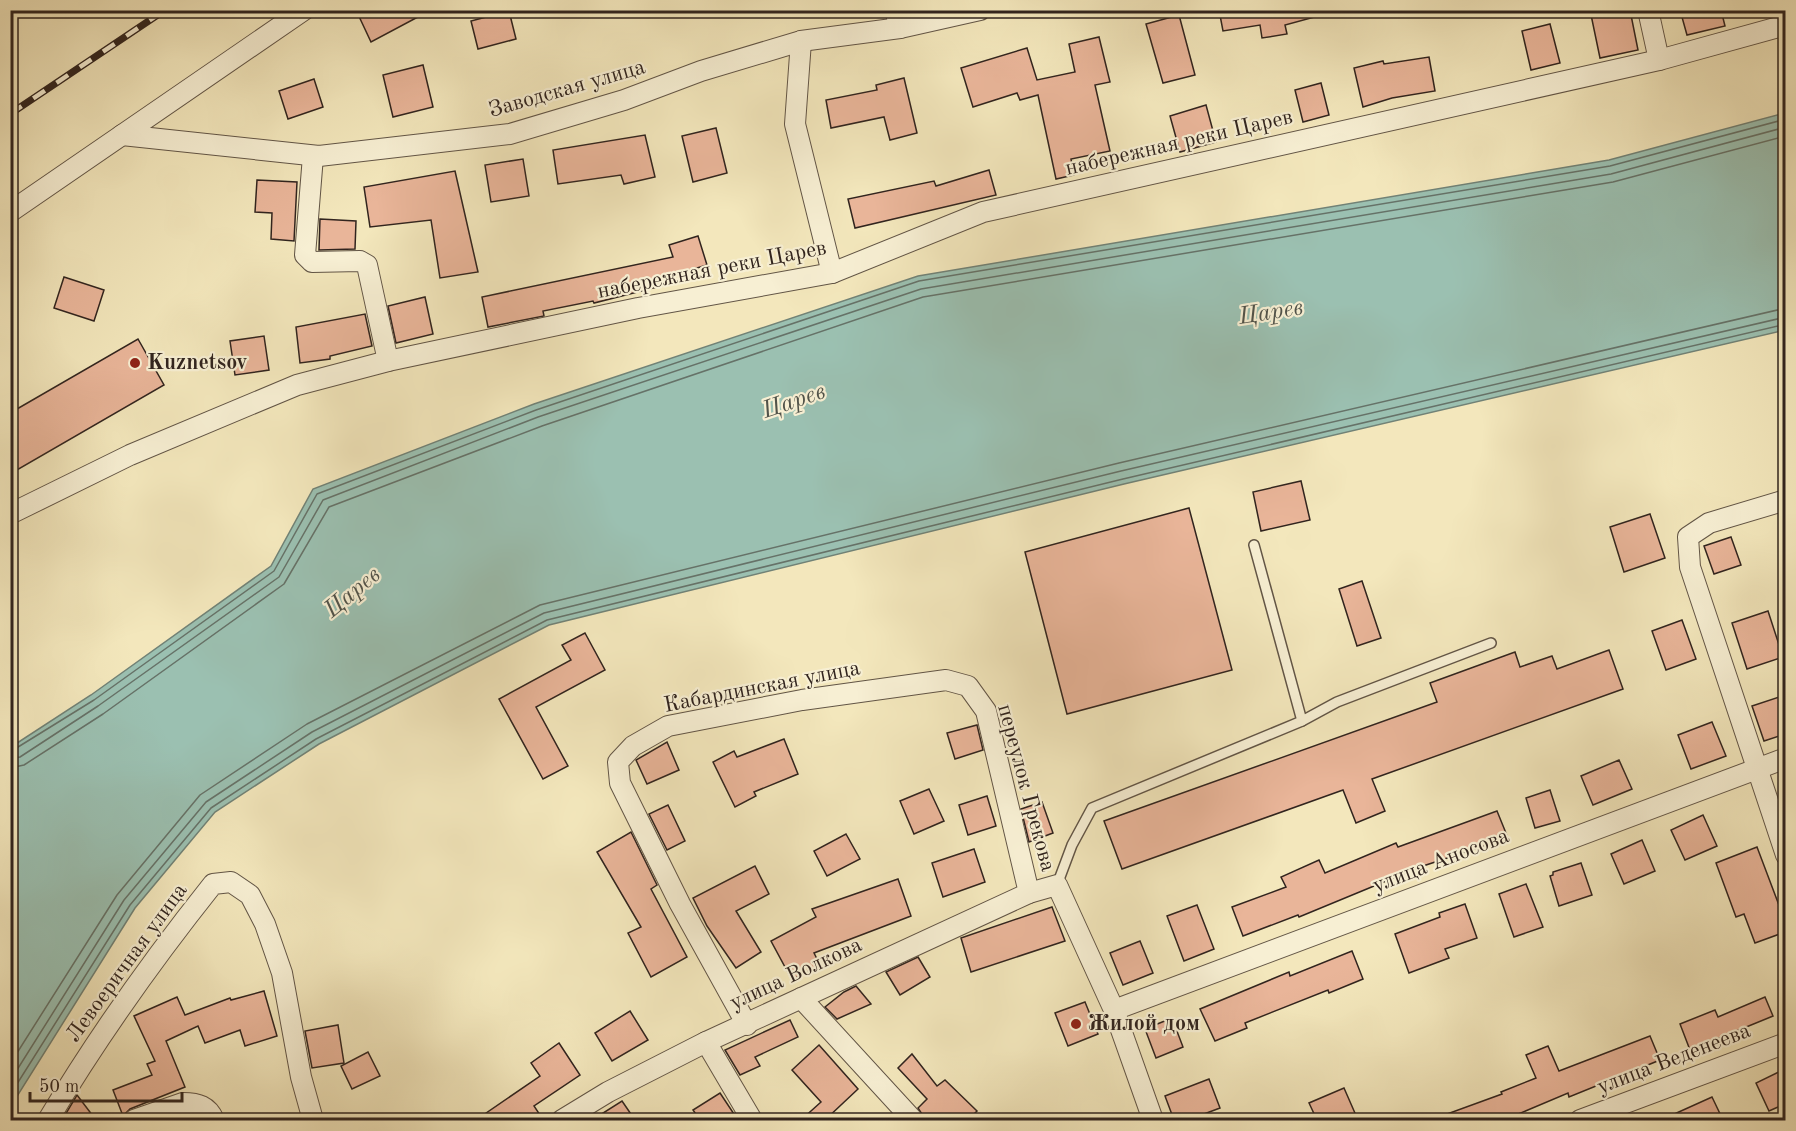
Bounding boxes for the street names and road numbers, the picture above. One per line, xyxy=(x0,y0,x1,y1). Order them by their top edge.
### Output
street label: Заводская улица xyxy=(486,56,648,122)
street label: набережная реки Царев xyxy=(1063,106,1295,180)
street label: набережная реки Царев xyxy=(596,237,828,303)
street label: Кабардинская улица xyxy=(662,657,862,717)
street label: переулок Грекова xyxy=(993,702,1059,874)
street label: улица Аносова xyxy=(1370,825,1512,897)
street label: Левоеричная улица xyxy=(62,880,192,1046)
street label: улица Волкова xyxy=(727,934,866,1014)
street label: улица Веденеева xyxy=(1594,1020,1754,1098)

